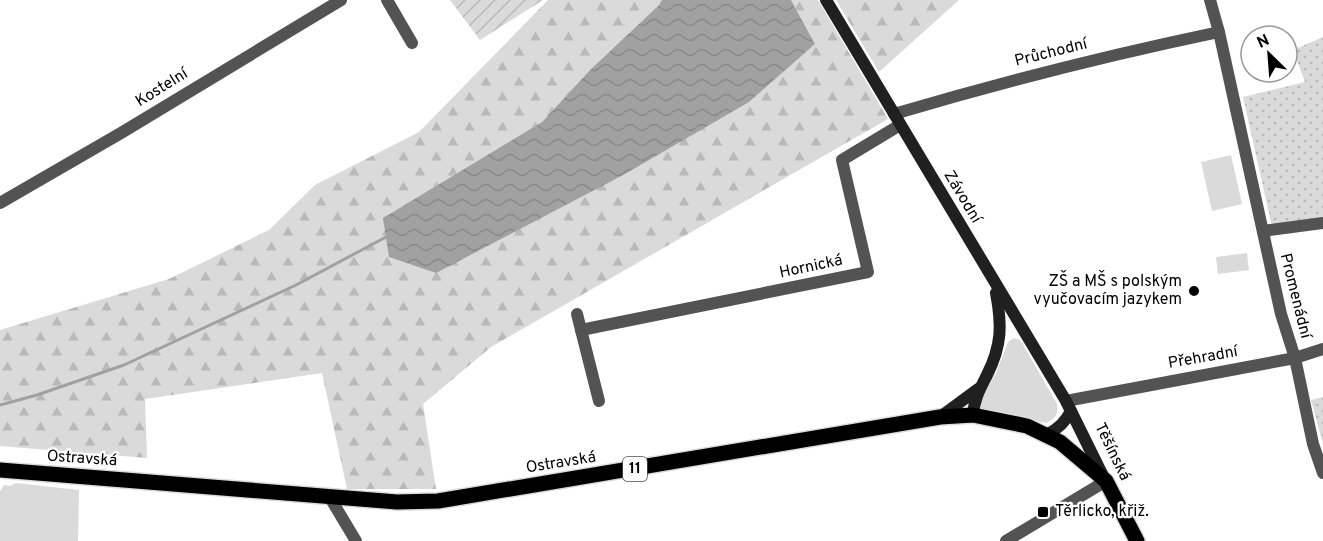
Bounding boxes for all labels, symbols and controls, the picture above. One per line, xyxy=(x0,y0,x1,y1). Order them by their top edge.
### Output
north arrow xyxy=(1239,24,1299,84)
text: N xyxy=(1254,31,1273,54)
street label: Průchodní xyxy=(1013,34,1091,72)
street label: Kostelní xyxy=(132,63,194,112)
street label: Závodní xyxy=(939,167,986,229)
street label: Hornická xyxy=(778,251,844,283)
street label: Promenádní xyxy=(1275,251,1316,342)
place label: ZŠ a MŠ s polským vyučovacím jazykem xyxy=(1034,270,1182,310)
marker: ZŠ a MŠ s polským vyučovacím jazykem xyxy=(1187,284,1201,298)
street label: Přehradní xyxy=(1167,342,1241,374)
street label: Těšínská xyxy=(1089,420,1135,484)
street label: Ostravská xyxy=(46,447,118,471)
street label: Ostravská xyxy=(525,448,597,478)
road number: 11 xyxy=(623,457,647,481)
place label: Těrlicko, křiž. xyxy=(1055,502,1149,522)
marker: Těrlicko, křiž. xyxy=(1036,505,1050,519)

